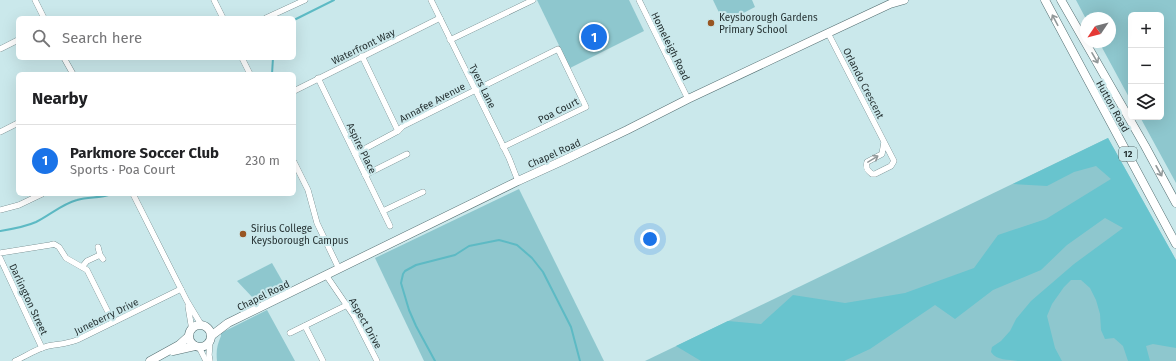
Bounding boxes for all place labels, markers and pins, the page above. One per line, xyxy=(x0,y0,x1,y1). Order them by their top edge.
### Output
place label: Keysborough Gardens Primary School xyxy=(719,12,818,36)
marker: Keysborough Gardens Primary School xyxy=(706,18,716,28)
pin: 1 xyxy=(581,22,607,52)
place label: Sirius College Keysborough Campus xyxy=(251,223,349,247)
marker: Sirius College Keysborough Campus xyxy=(238,229,248,239)

